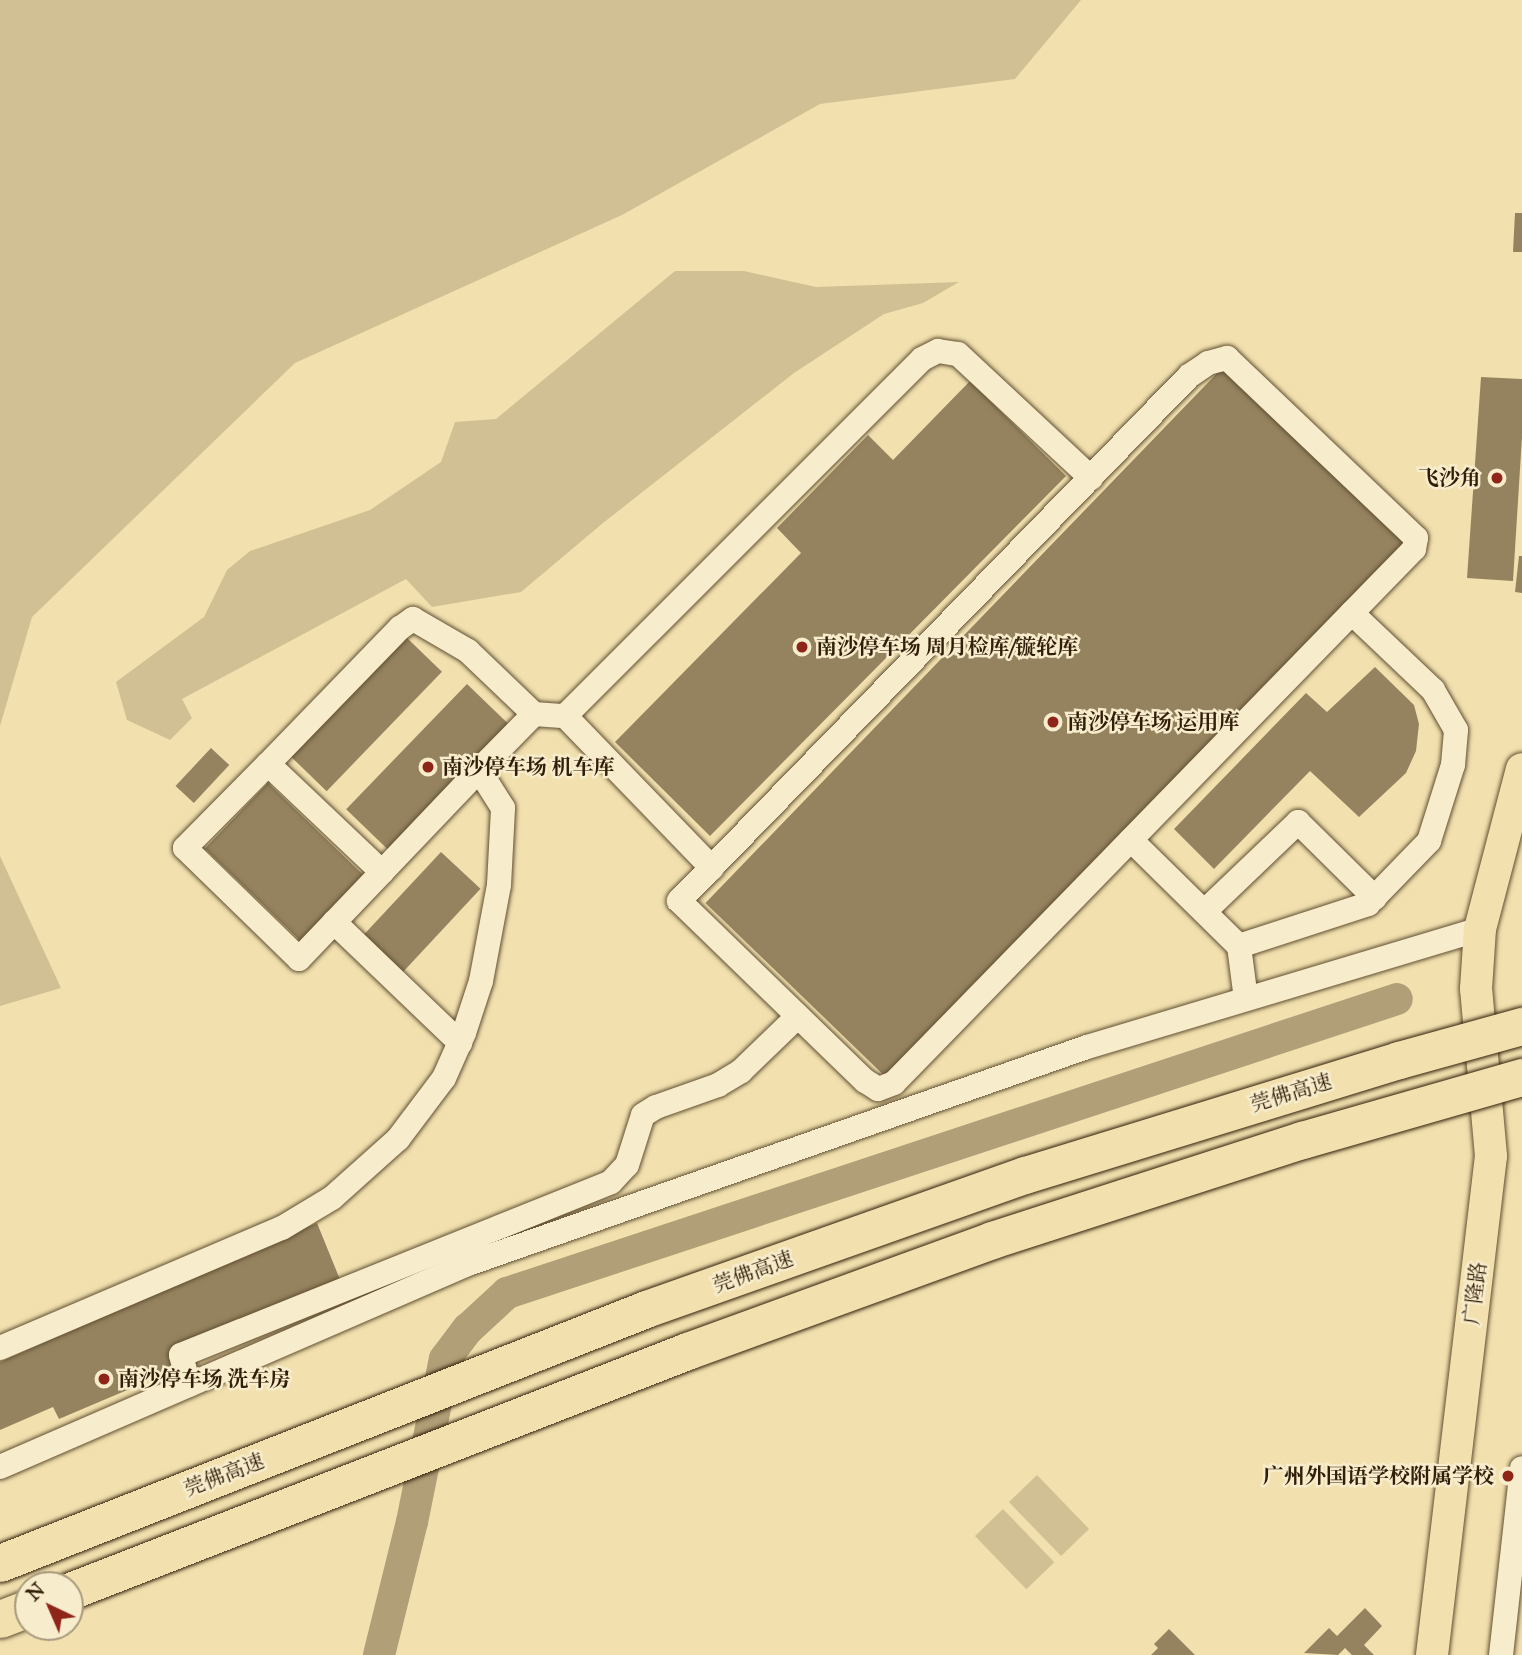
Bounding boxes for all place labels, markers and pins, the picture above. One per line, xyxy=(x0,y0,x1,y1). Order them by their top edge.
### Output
place label: 飞沙角 xyxy=(1418,465,1481,491)
marker: 飞沙角 xyxy=(1487,468,1507,488)
place label: 南沙停车场 周月检库/镟轮库 xyxy=(816,634,1078,660)
marker: 南沙停车场 周月检库/镟轮库 xyxy=(794,639,810,655)
place label: 南沙停车场 运用库 xyxy=(1067,709,1240,735)
marker: 南沙停车场 运用库 xyxy=(1045,714,1061,730)
place label: 南沙停车场 机车库 xyxy=(442,754,615,780)
marker: 南沙停车场 机车库 xyxy=(420,759,436,775)
place label: 南沙停车场 洗车房 xyxy=(118,1366,291,1392)
marker: 南沙停车场 洗车房 xyxy=(96,1371,112,1387)
place label: 广州外国语学校附属学校 xyxy=(1263,1463,1494,1489)
marker: 广州外国语学校附属学校 xyxy=(1500,1468,1516,1484)

